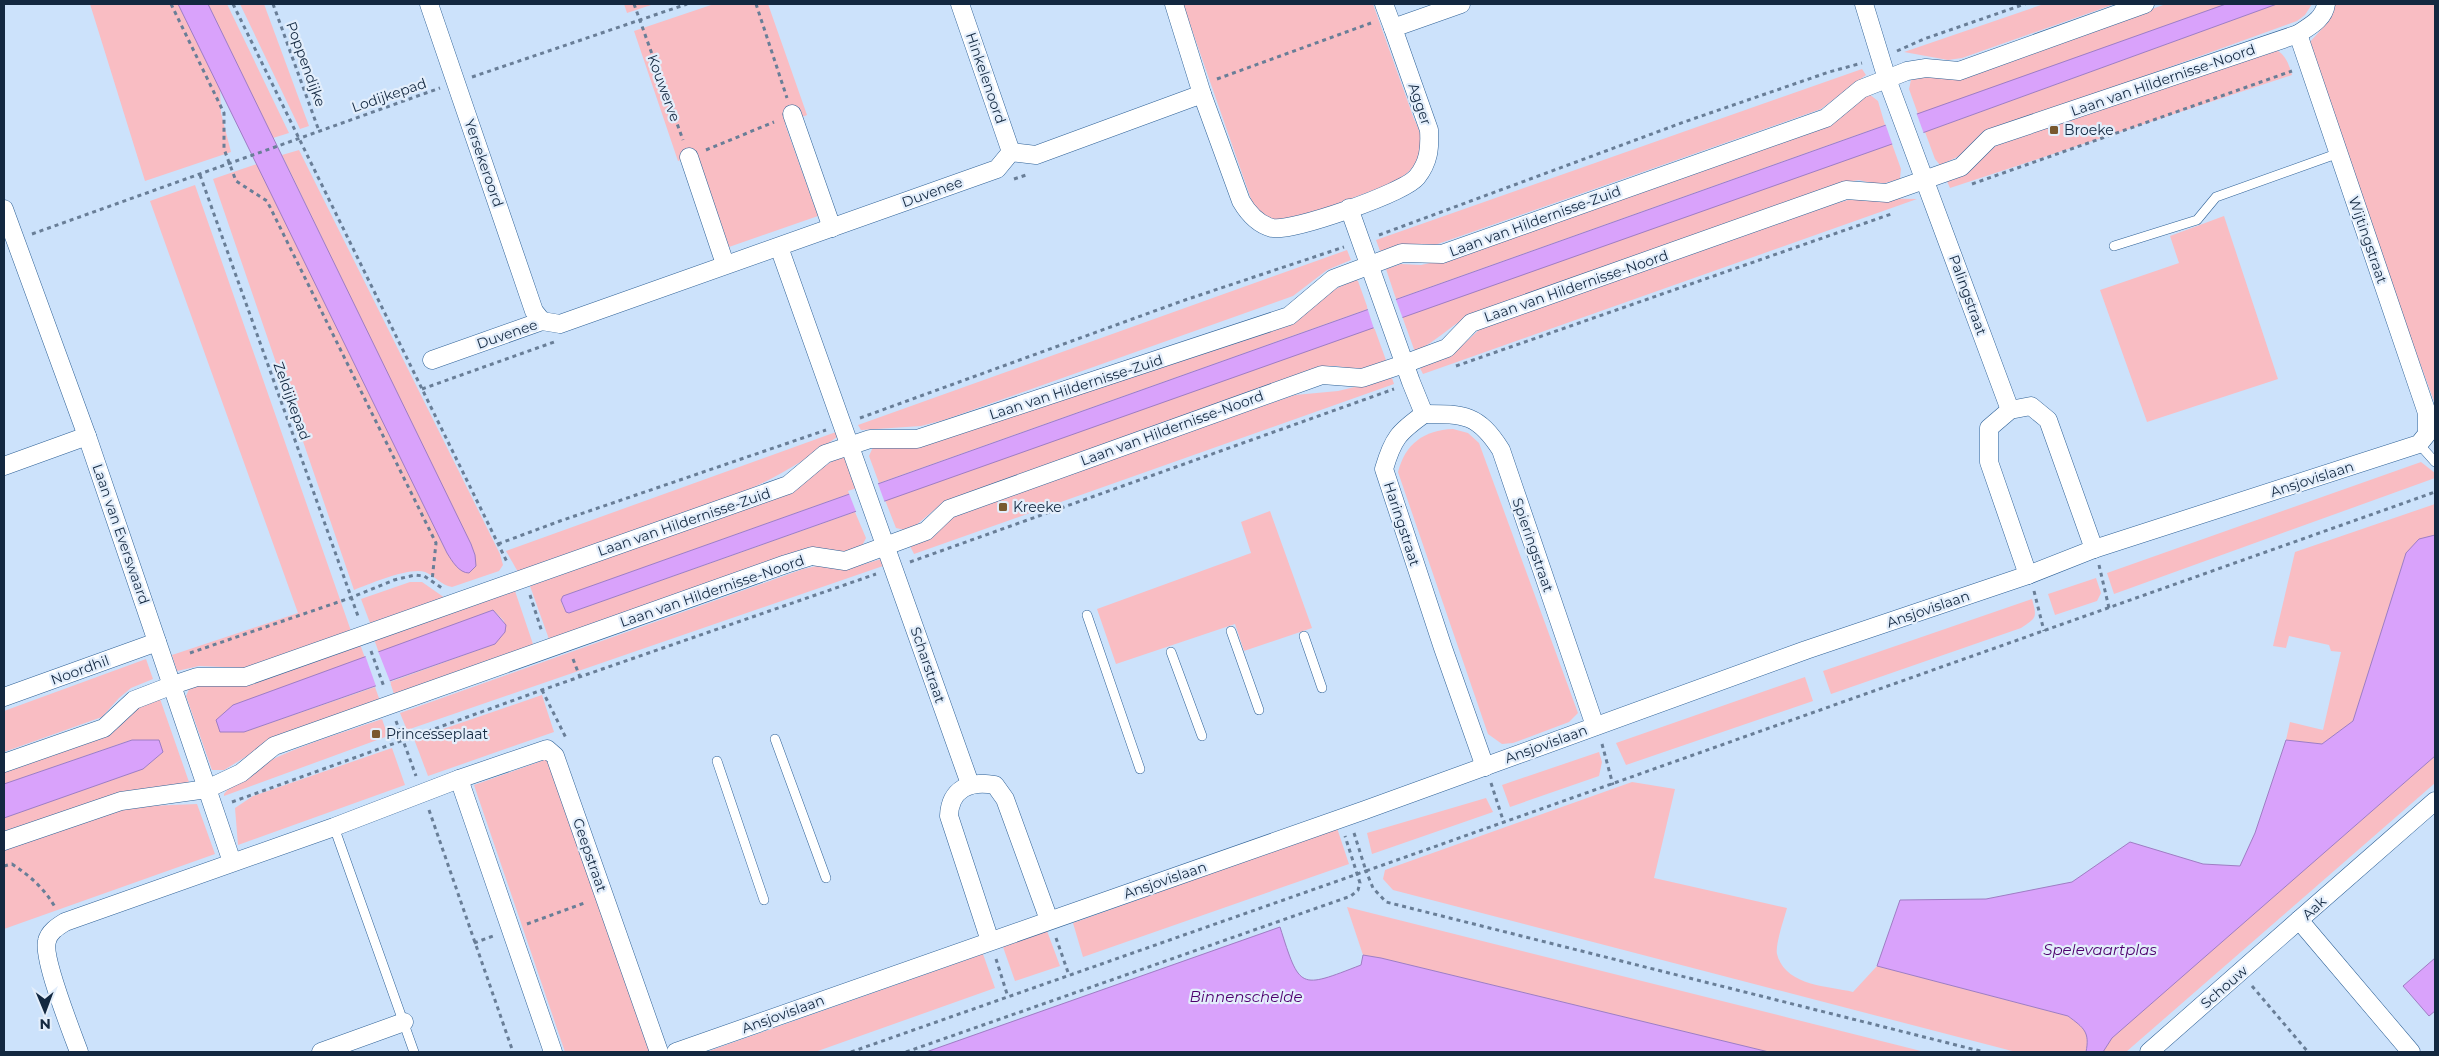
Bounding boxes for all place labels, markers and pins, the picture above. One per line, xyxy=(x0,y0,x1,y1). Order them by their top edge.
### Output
place label: Broeke xyxy=(2064,121,2114,139)
marker: Broeke xyxy=(2048,124,2060,136)
place label: Kreeke xyxy=(1013,498,1062,516)
marker: Kreeke xyxy=(997,501,1009,513)
place label: Princesseplaat xyxy=(386,725,489,743)
marker: Princesseplaat xyxy=(370,728,382,740)

